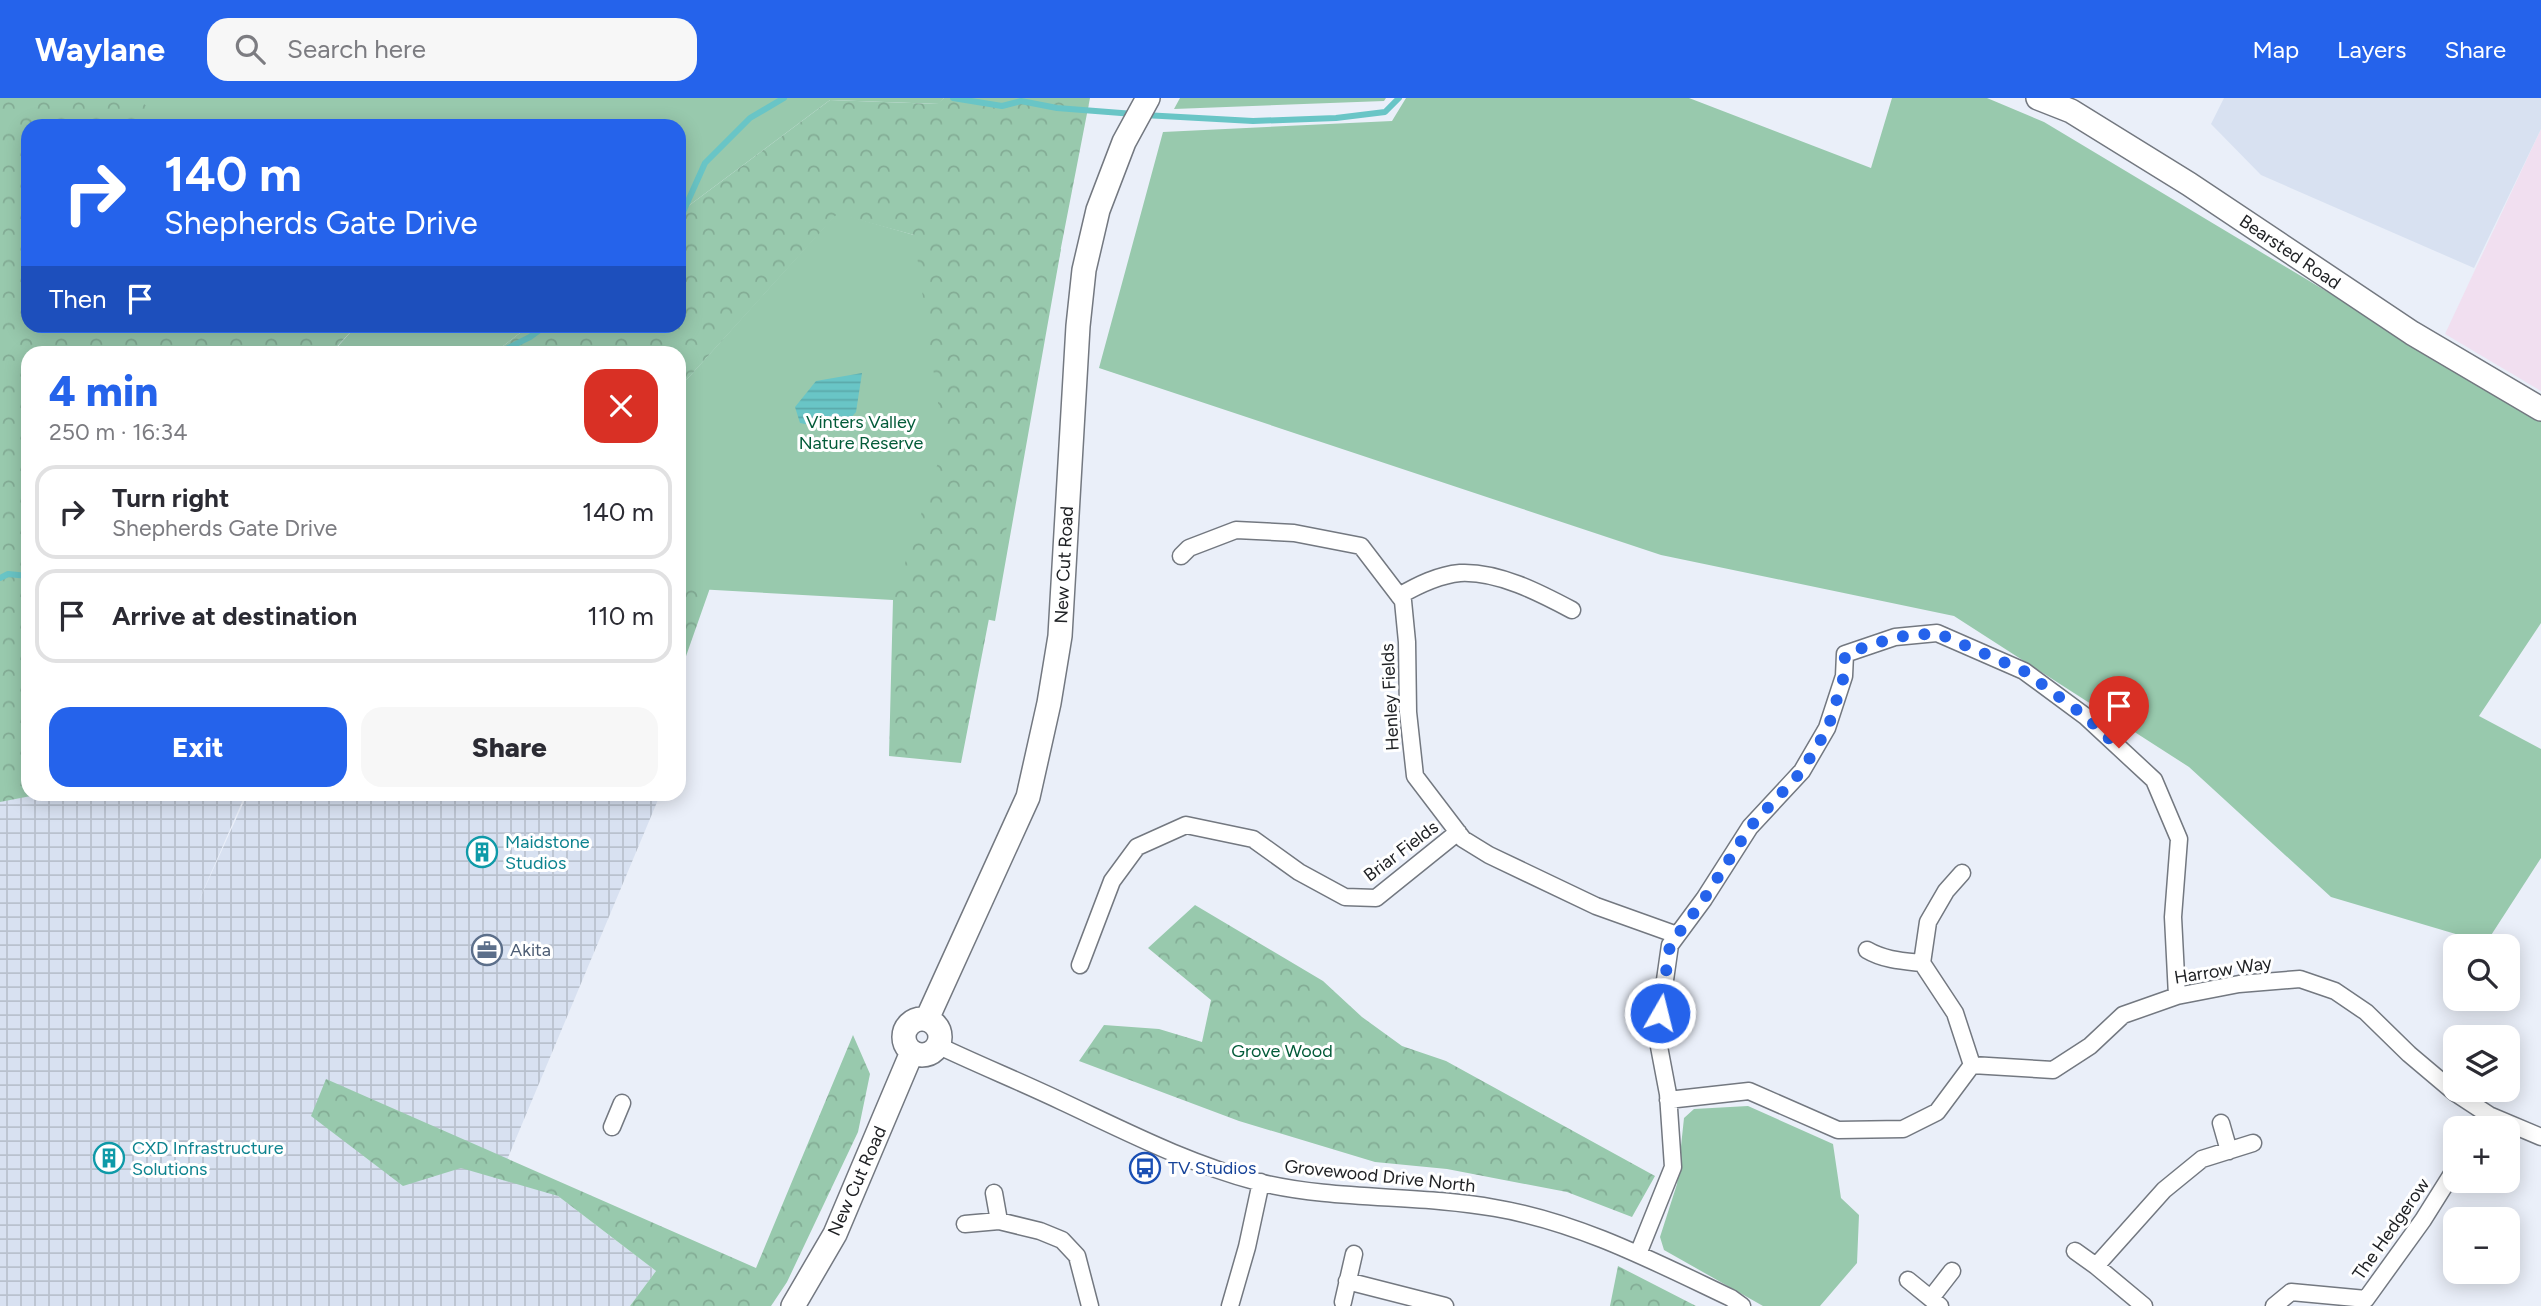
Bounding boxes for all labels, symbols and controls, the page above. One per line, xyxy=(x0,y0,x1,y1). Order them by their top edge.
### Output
search box xyxy=(207,18,697,81)
text: Waylane xyxy=(35,30,165,69)
icon: search xyxy=(231,30,269,68)
text: Search here xyxy=(287,33,426,65)
text: Map xyxy=(2252,35,2299,64)
text: Layers xyxy=(2337,35,2406,64)
text: Share xyxy=(2444,35,2506,64)
text: 140 m xyxy=(164,144,302,203)
icon: right xyxy=(49,147,140,238)
text: Shepherds Gate Drive xyxy=(164,204,478,242)
street label: Bearsted Road xyxy=(2235,210,2345,294)
icon: arrive xyxy=(121,280,159,318)
text: Then xyxy=(49,283,107,315)
text: 4 min xyxy=(49,366,158,417)
button: close xyxy=(584,369,658,443)
park label: Vinters Valley Nature Reserve xyxy=(799,411,924,454)
text: 250 m · 16:34 xyxy=(49,418,187,446)
text: Turn right xyxy=(112,482,229,514)
icon: right xyxy=(53,493,91,531)
text: 140 m xyxy=(582,496,654,528)
street label: New Cut Road xyxy=(1050,506,1078,624)
text: Shepherds Gate Drive xyxy=(112,514,337,542)
icon: arrive xyxy=(53,597,91,635)
text: Arrive at destination xyxy=(112,600,357,632)
text: 110 m xyxy=(587,600,654,632)
street label: Henley Fields xyxy=(1376,643,1404,751)
pin xyxy=(2089,676,2149,748)
icon: arrive xyxy=(2100,687,2138,725)
button: Exit xyxy=(49,707,347,787)
button: Share xyxy=(361,707,658,787)
street label: Briar Fields xyxy=(1359,816,1443,886)
place label: Maidstone Studios xyxy=(505,831,590,874)
building icon: Maidstone Studios xyxy=(465,835,499,869)
office icon: Akita xyxy=(470,933,504,967)
map controls xyxy=(2443,934,2520,1284)
button: search xyxy=(2443,934,2520,1011)
place label: Akita xyxy=(510,939,551,961)
street label: Harrow Way xyxy=(2173,951,2274,989)
position arrow xyxy=(1623,976,1697,1050)
button: layers xyxy=(2443,1025,2520,1102)
park label: Grove Wood xyxy=(1231,1040,1333,1062)
button: + xyxy=(2443,1116,2520,1193)
street label: New Cut Road xyxy=(823,1123,891,1239)
place label: CXD Infrastructure Solutions xyxy=(132,1137,284,1180)
building icon: CXD Infrastructure Solutions xyxy=(92,1141,126,1175)
bus stop icon: TV Studios xyxy=(1128,1151,1162,1185)
street label: Grovewood Drive North xyxy=(1283,1155,1477,1197)
place label: TV Studios xyxy=(1168,1157,1256,1179)
street label: The Hedgerow xyxy=(2348,1174,2434,1284)
button: − xyxy=(2443,1207,2520,1284)

